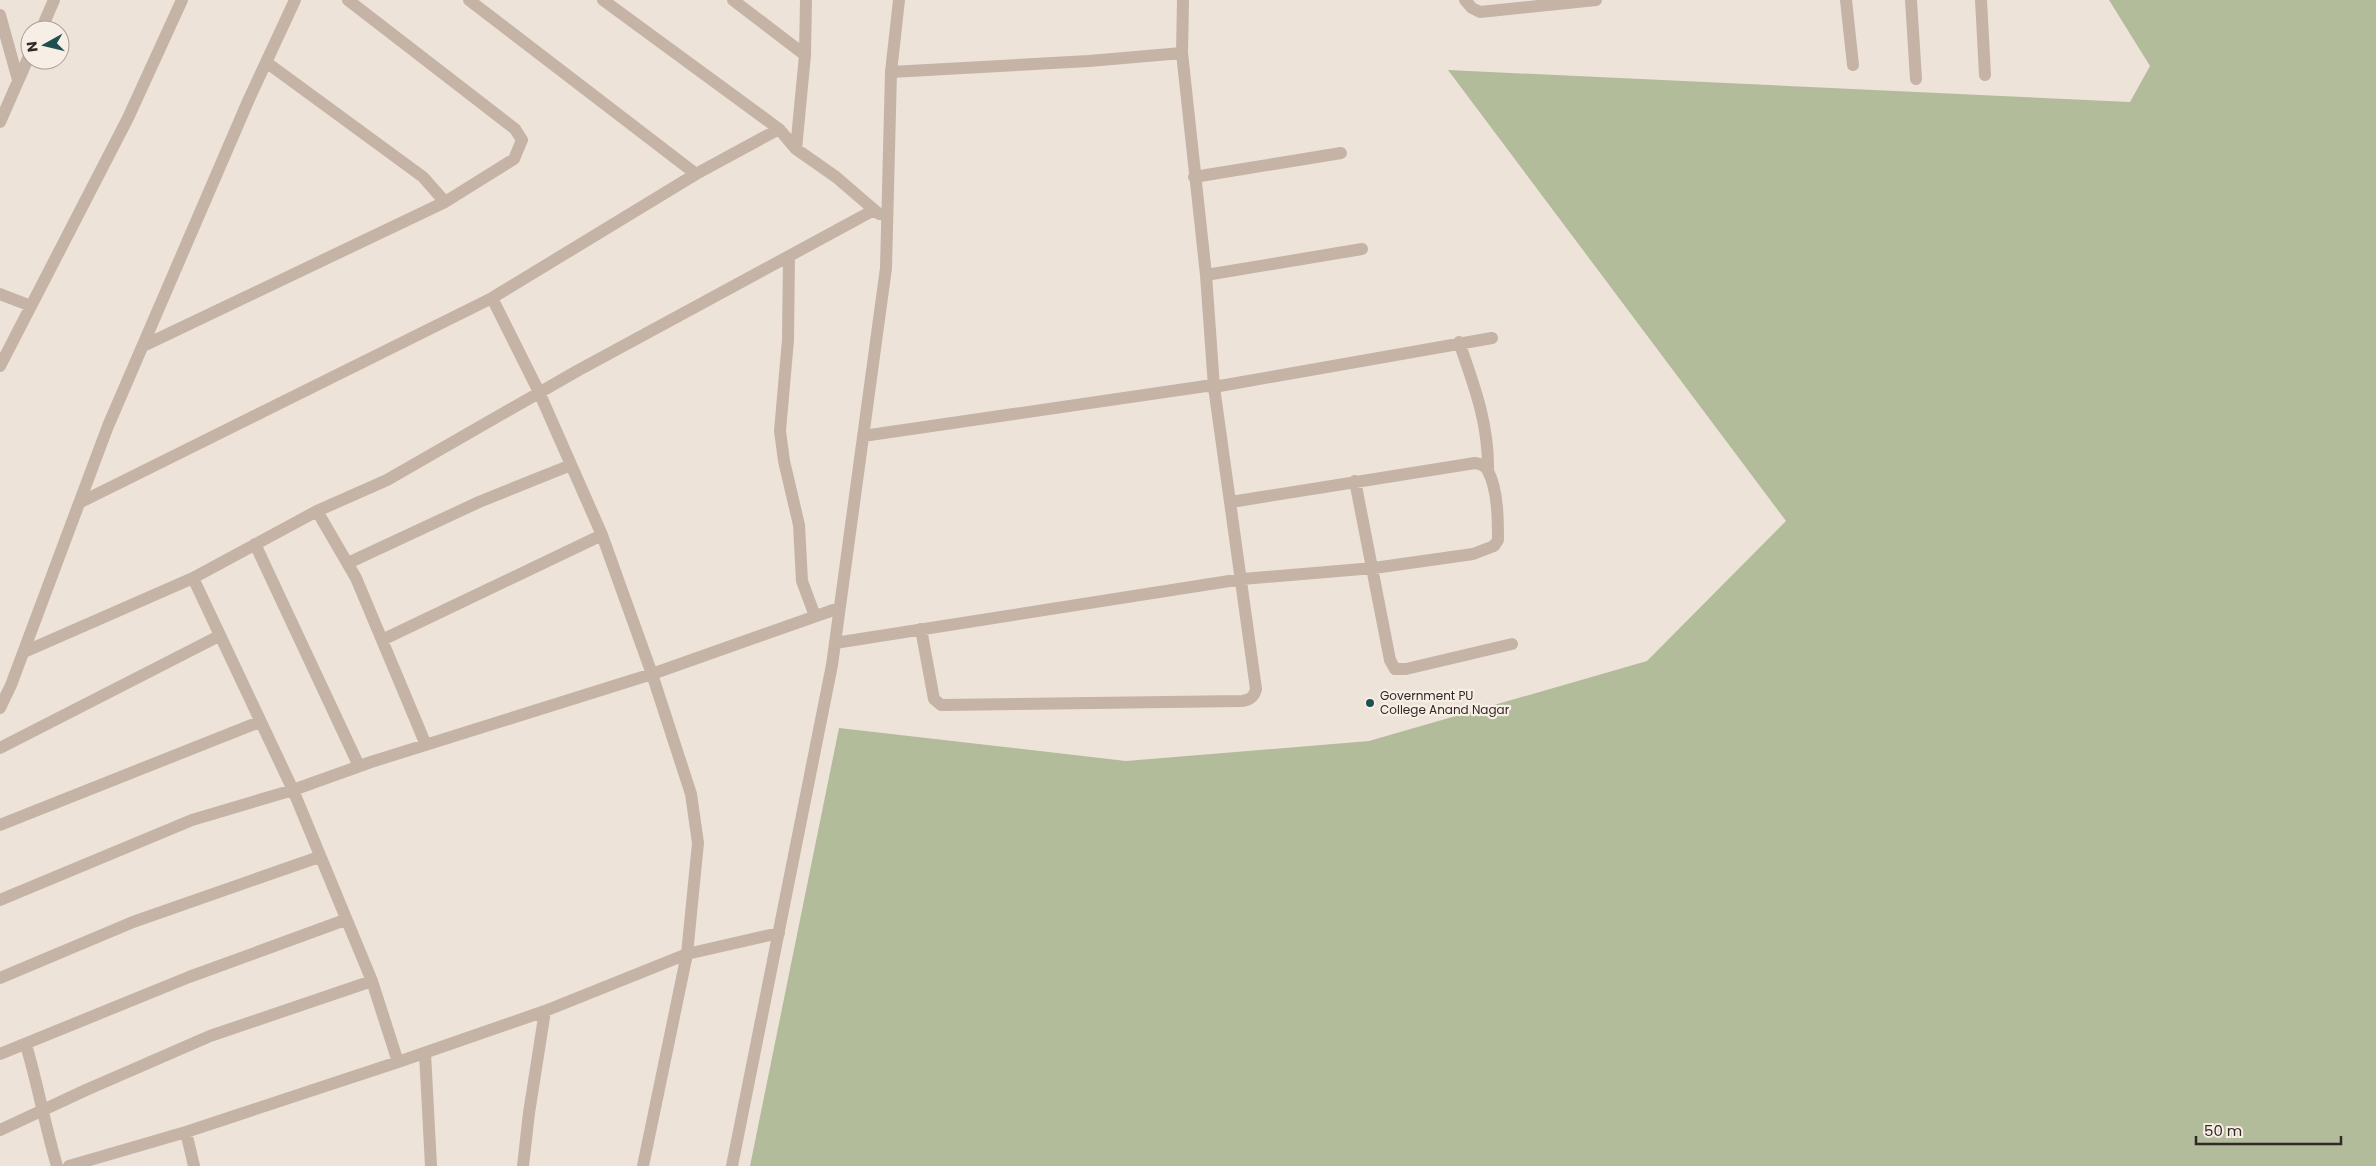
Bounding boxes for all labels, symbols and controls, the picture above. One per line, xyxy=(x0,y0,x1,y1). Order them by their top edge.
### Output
north arrow xyxy=(20,20,70,70)
text: N xyxy=(21,40,43,53)
place label: Government PU College Anand Nagar xyxy=(1380,687,1510,718)
marker: Government PU College Anand Nagar xyxy=(1364,697,1376,709)
scale bar xyxy=(2196,1114,2341,1146)
text: 50 m xyxy=(2204,1120,2242,1141)

